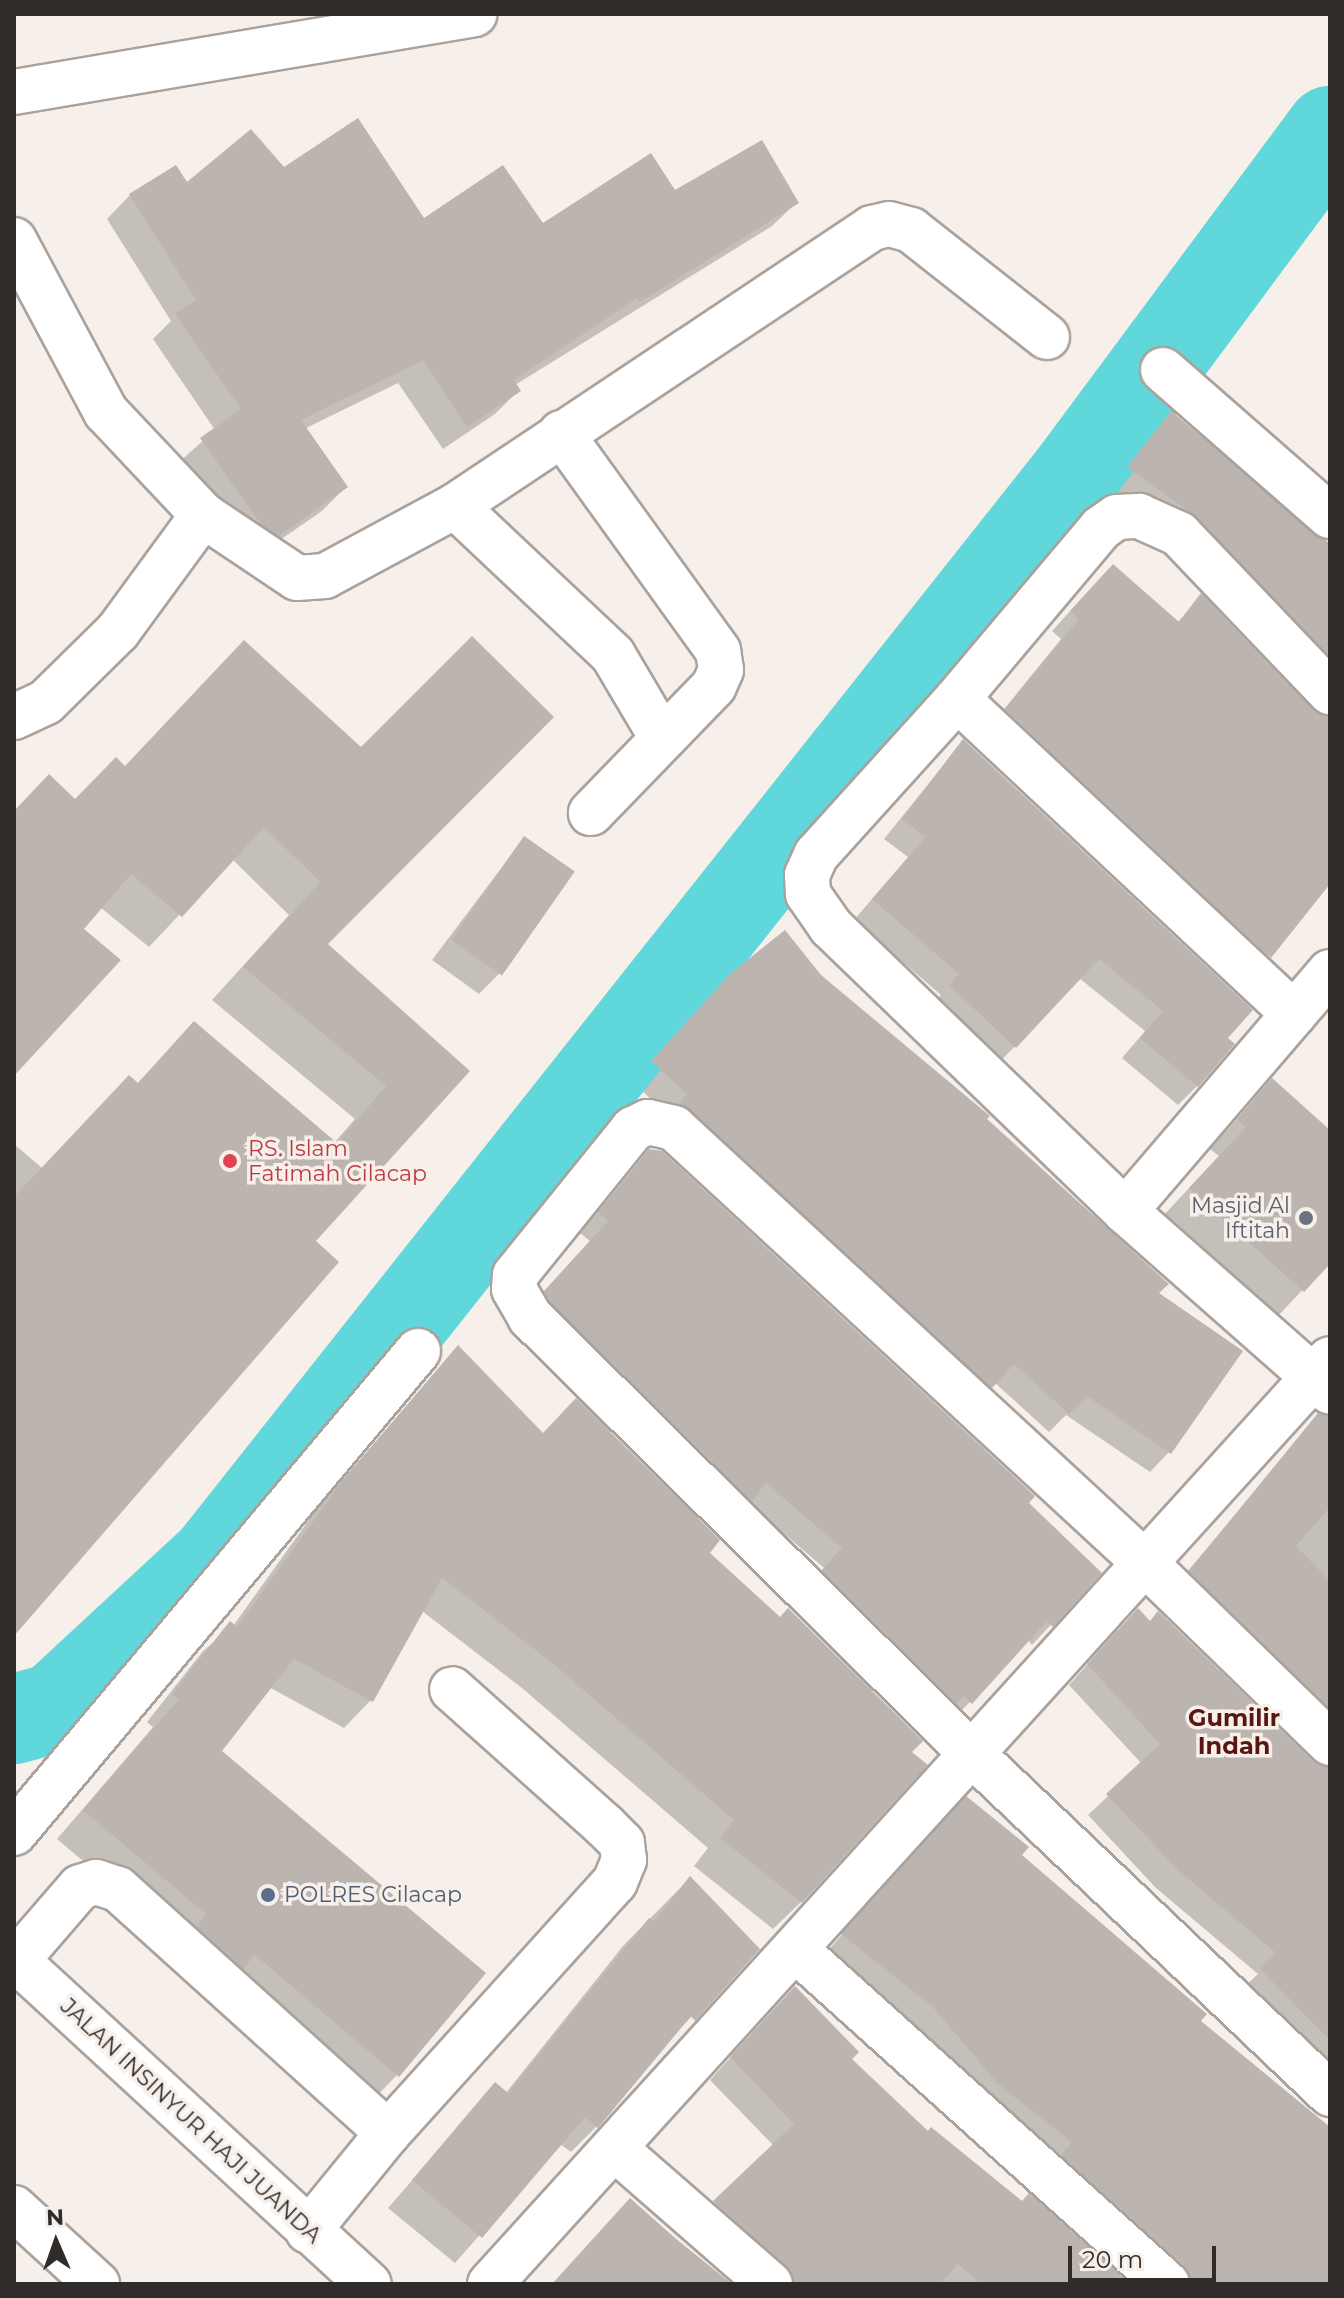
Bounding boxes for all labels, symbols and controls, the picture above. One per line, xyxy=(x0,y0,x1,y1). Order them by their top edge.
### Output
place label: RS. Islam Fatimah Cilacap xyxy=(248,1135,427,1186)
marker: RS. Islam Fatimah Cilacap xyxy=(219,1150,241,1172)
place label: Masjid Al Iftitah xyxy=(1191,1192,1290,1244)
marker: Masjid Al Iftitah xyxy=(1297,1209,1315,1227)
district label: Gumilir Indah xyxy=(1188,1704,1280,1760)
place label: POLRES Cilacap xyxy=(284,1882,462,1908)
marker: POLRES Cilacap xyxy=(259,1886,277,1904)
street label: JALAN INSINYUR HAJI JUANDA xyxy=(55,1993,327,2249)
north arrow xyxy=(16,2202,96,2282)
scale bar xyxy=(1072,2230,1220,2280)
text: 20 m xyxy=(1082,2245,1143,2274)

